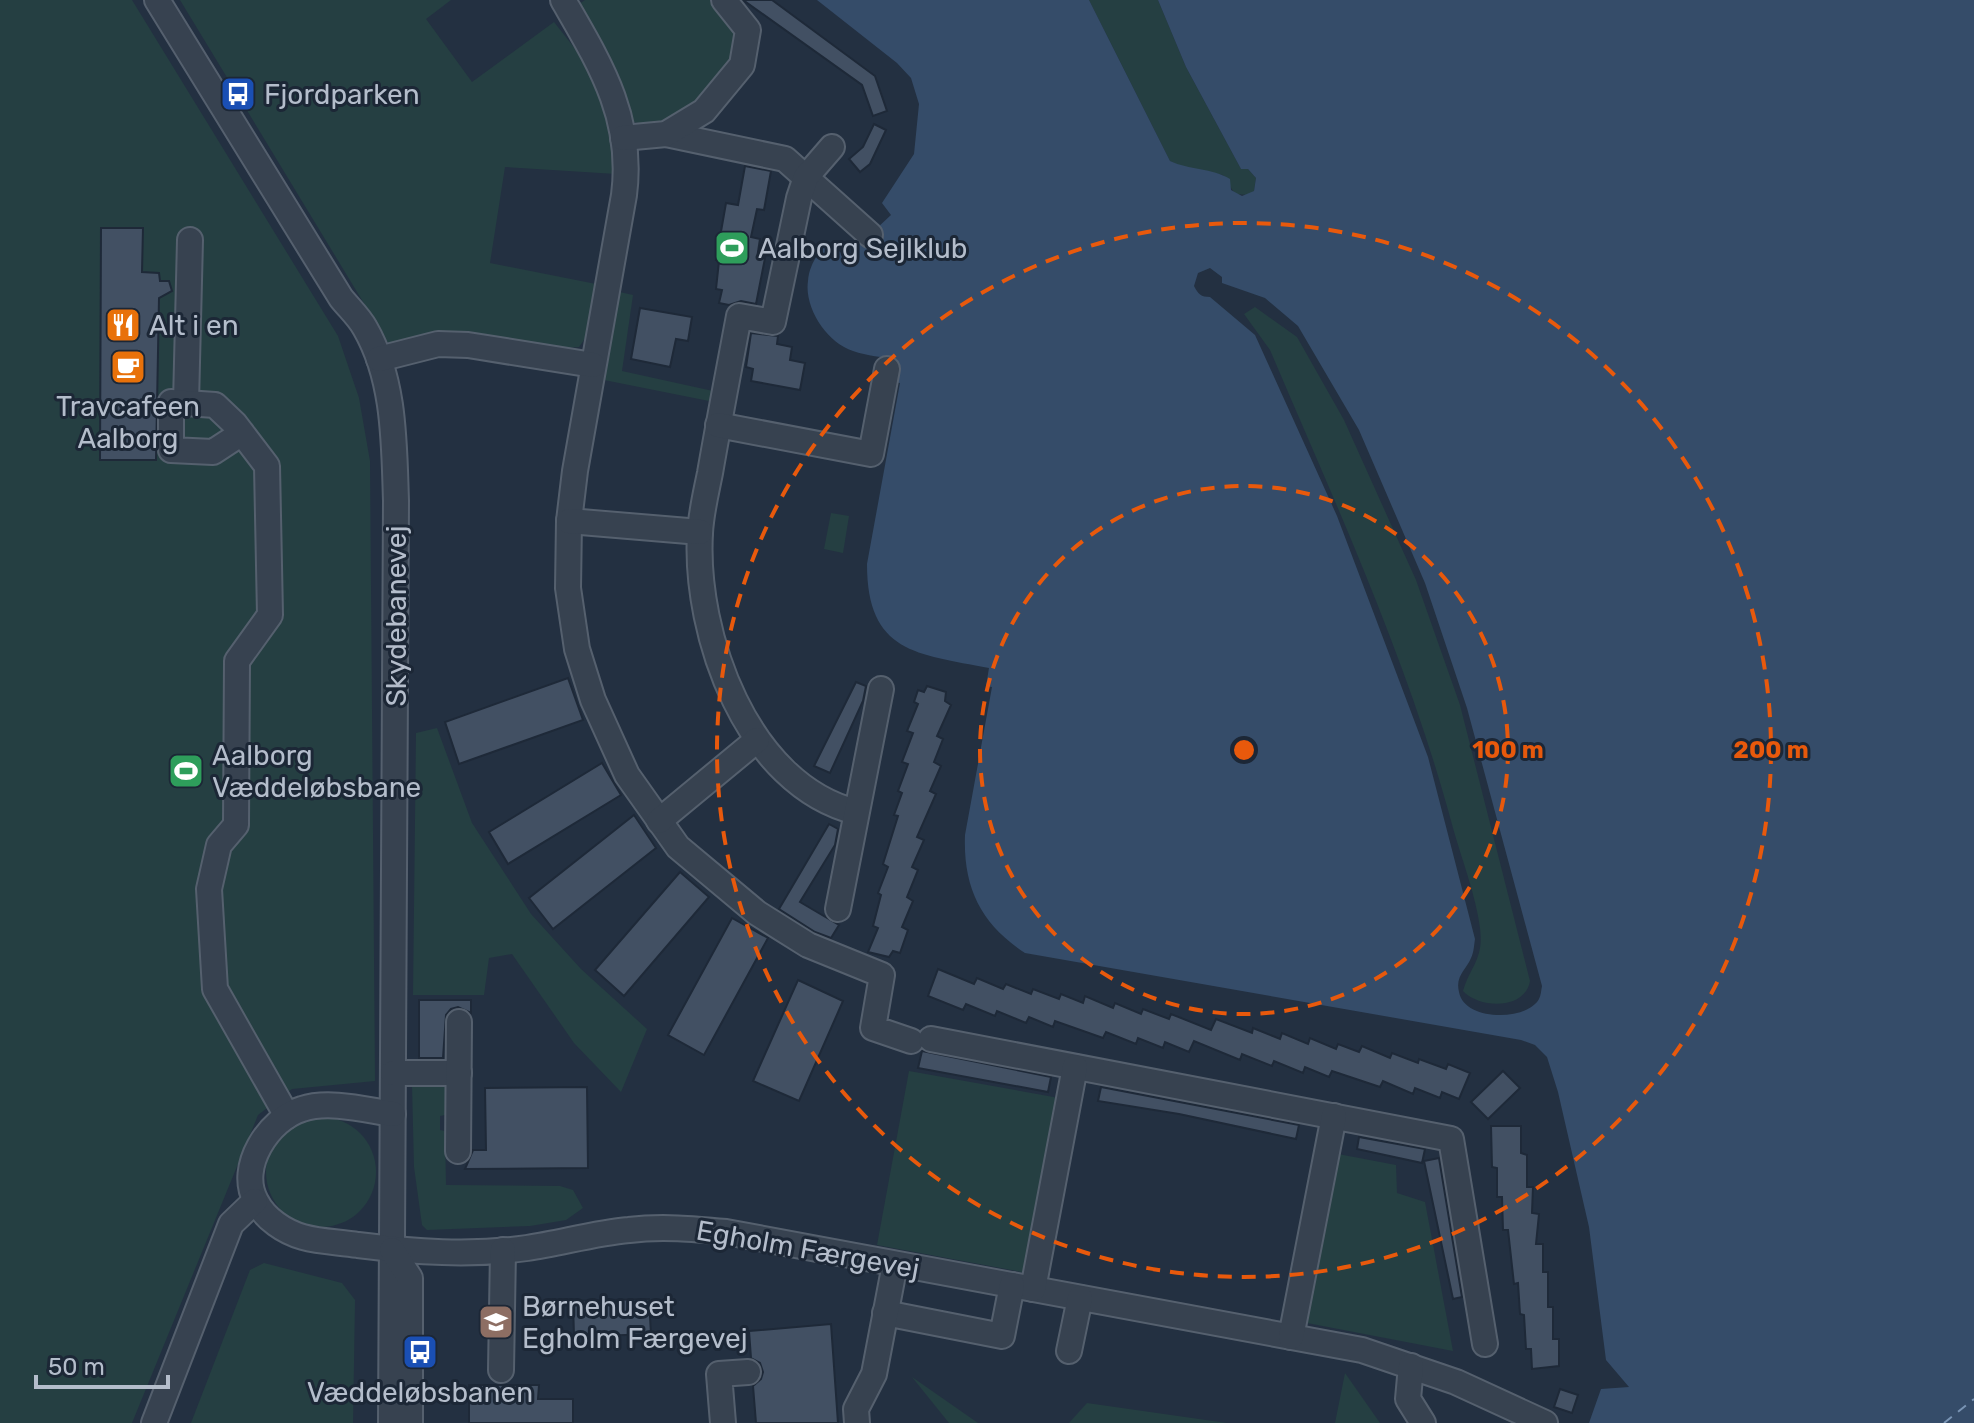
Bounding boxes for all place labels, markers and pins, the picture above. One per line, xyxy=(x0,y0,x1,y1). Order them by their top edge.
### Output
bus stop icon: Fjordparken xyxy=(219,75,257,113)
place label: Fjordparken xyxy=(264,78,420,111)
sports icon: Aalborg Sejlklub xyxy=(713,229,751,267)
place label: Aalborg Sejlklub xyxy=(758,232,967,265)
restaurant icon: Alt i en xyxy=(104,306,142,344)
place label: Alt i en xyxy=(149,309,239,342)
cafe icon: Travcafeen Aalborg xyxy=(109,348,147,386)
place label: Travcafeen Aalborg xyxy=(56,390,200,455)
centre of rings xyxy=(1230,736,1258,764)
place label: Aalborg Væddeløbsbane xyxy=(212,739,421,804)
sports icon: Aalborg Væddeløbsbane xyxy=(167,752,205,790)
place label: Børnehuset Egholm Færgevej xyxy=(522,1290,748,1355)
school or university icon: Børnehuset Egholm Færgevej xyxy=(477,1303,515,1341)
bus stop icon: Væddeløbsbanen xyxy=(401,1333,439,1371)
place label: Væddeløbsbanen xyxy=(307,1376,533,1409)

